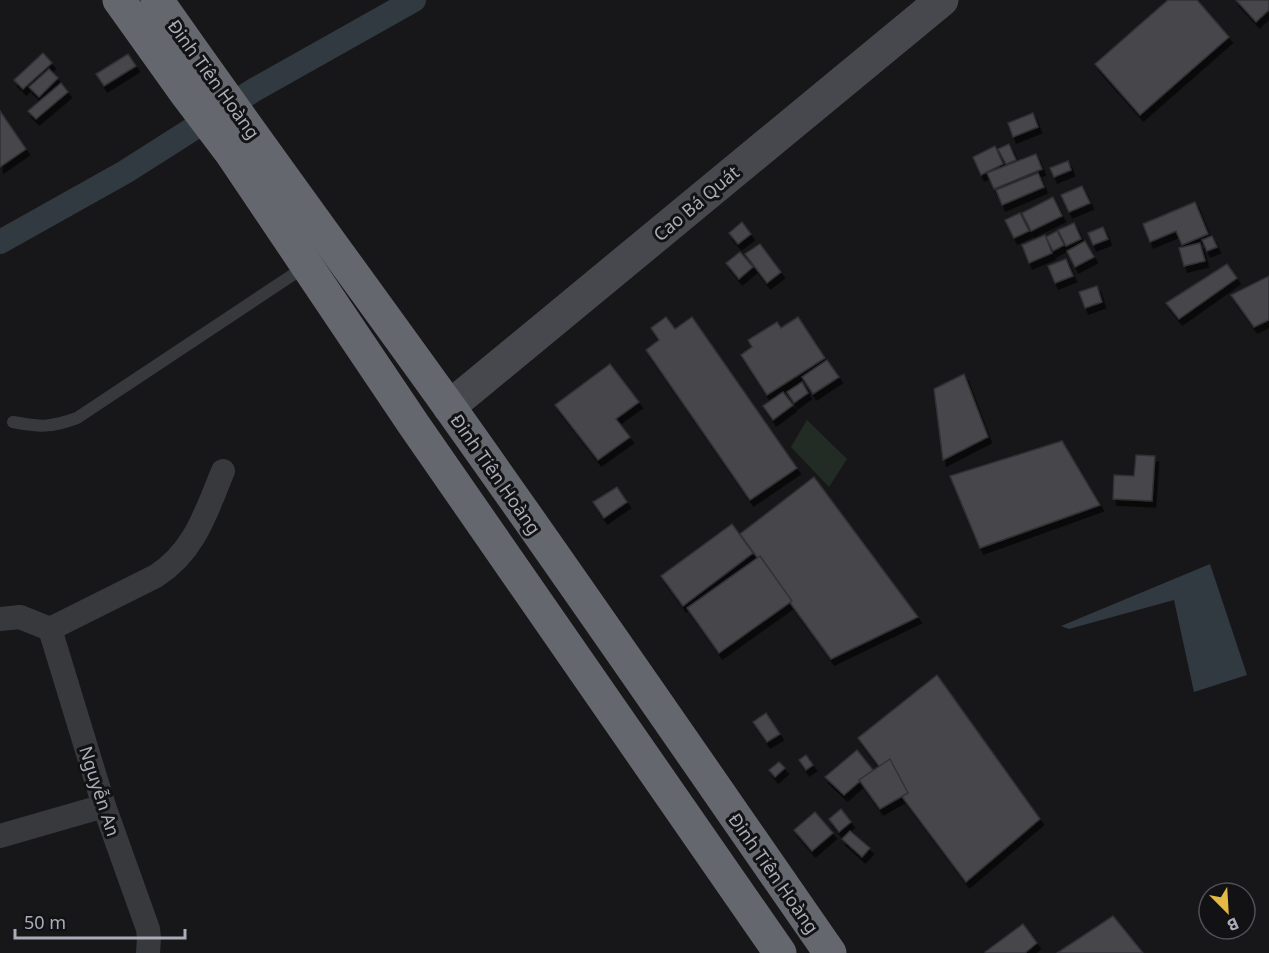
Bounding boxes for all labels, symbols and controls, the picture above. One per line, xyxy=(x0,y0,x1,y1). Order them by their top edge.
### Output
street label: Đinh Tiên Hoàng xyxy=(163,15,265,143)
street label: Cao Bá Quát xyxy=(648,160,744,246)
street label: Đinh Tiên Hoàng xyxy=(445,409,547,539)
street label: Nguyễn An xyxy=(74,743,126,839)
street label: Đinh Tiên Hoàng xyxy=(723,808,825,938)
north arrow xyxy=(1197,881,1257,941)
scale bar xyxy=(15,902,184,940)
text: 50 m xyxy=(24,910,66,934)
text: B xyxy=(1224,912,1242,937)

